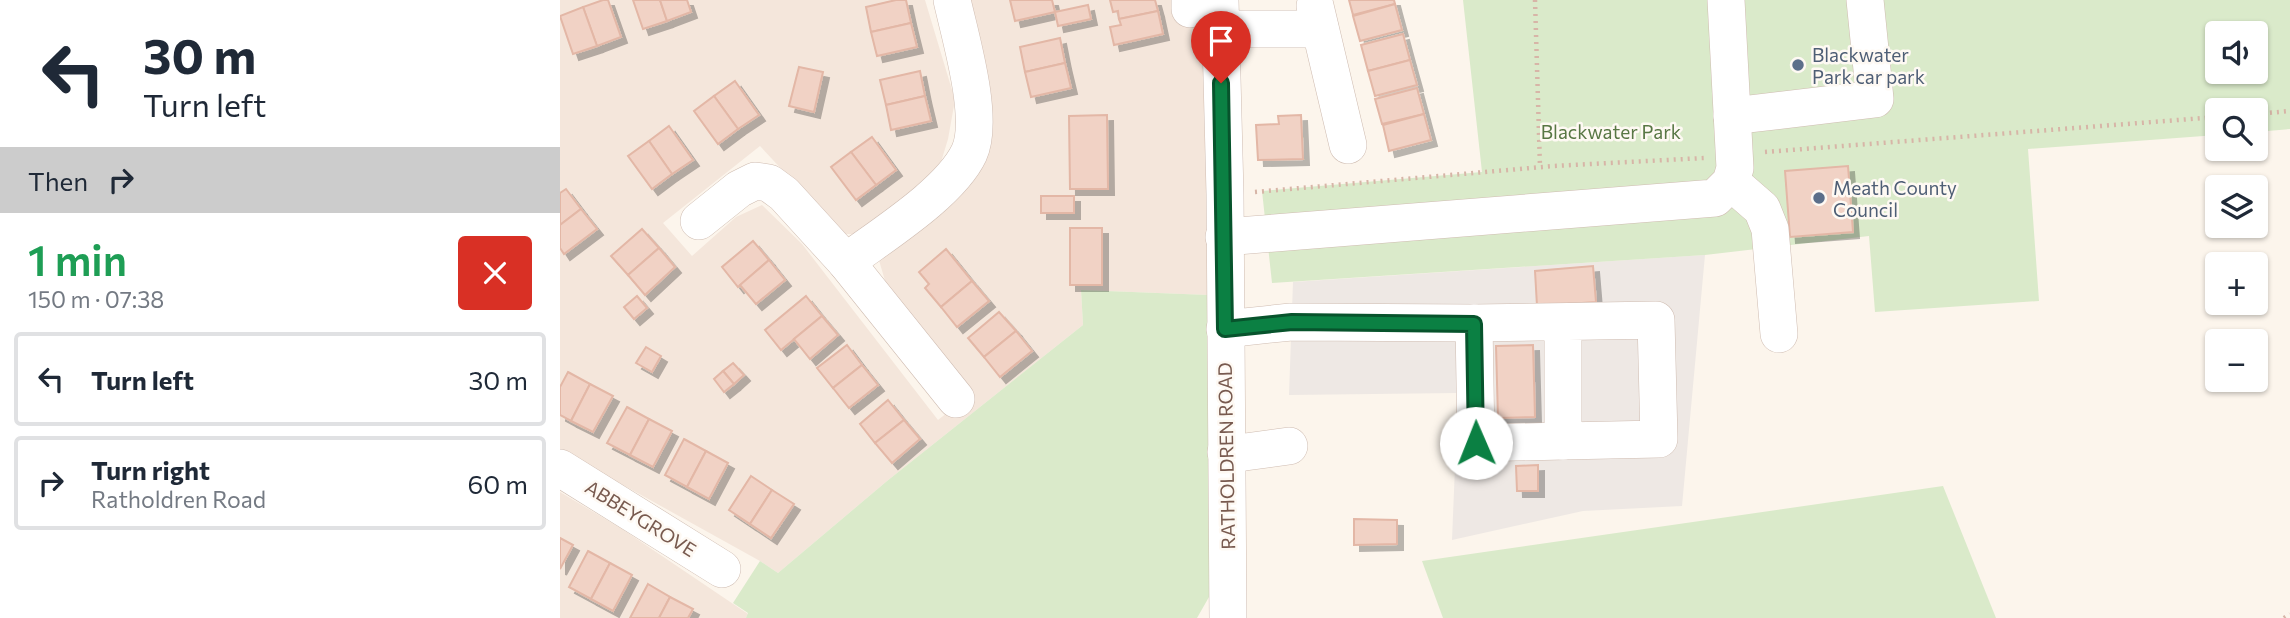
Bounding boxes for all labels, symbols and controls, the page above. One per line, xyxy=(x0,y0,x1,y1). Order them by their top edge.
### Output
pin xyxy=(1191,11,1251,83)
map controls xyxy=(2205,21,2268,392)
button: sound xyxy=(2205,21,2268,84)
icon: arrive xyxy=(1202,22,1240,60)
text: 30 m xyxy=(143,24,256,84)
icon: left xyxy=(28,28,119,119)
place label: Blackwater Park car park xyxy=(1812,43,1925,88)
marker: Blackwater Park car park xyxy=(1790,57,1806,73)
text: Turn left xyxy=(143,84,267,124)
button: search xyxy=(2205,98,2268,161)
park label: Blackwater Park xyxy=(1541,120,1681,143)
icon: right xyxy=(102,161,140,199)
text: Then xyxy=(28,165,88,196)
button: layers xyxy=(2205,175,2268,238)
place label: Meath County Council xyxy=(1833,176,1957,221)
marker: Meath County Council xyxy=(1811,190,1827,206)
text: 1 min xyxy=(28,233,127,285)
button: close xyxy=(458,236,532,310)
button: + xyxy=(2205,252,2268,315)
text: 150 m · 07:38 xyxy=(28,285,164,313)
button: − xyxy=(2205,329,2268,392)
icon: left xyxy=(32,360,70,398)
street label: RATHOLDREN ROAD xyxy=(1213,362,1239,550)
text: Turn left xyxy=(91,364,194,395)
text: 30 m xyxy=(469,364,528,395)
position arrow xyxy=(1439,406,1513,480)
text: Turn right xyxy=(91,454,210,485)
icon: right xyxy=(32,464,70,502)
text: 60 m xyxy=(468,468,528,499)
street label: ABBEYGROVE xyxy=(581,475,701,561)
text: Ratholdren Road xyxy=(91,485,266,513)

